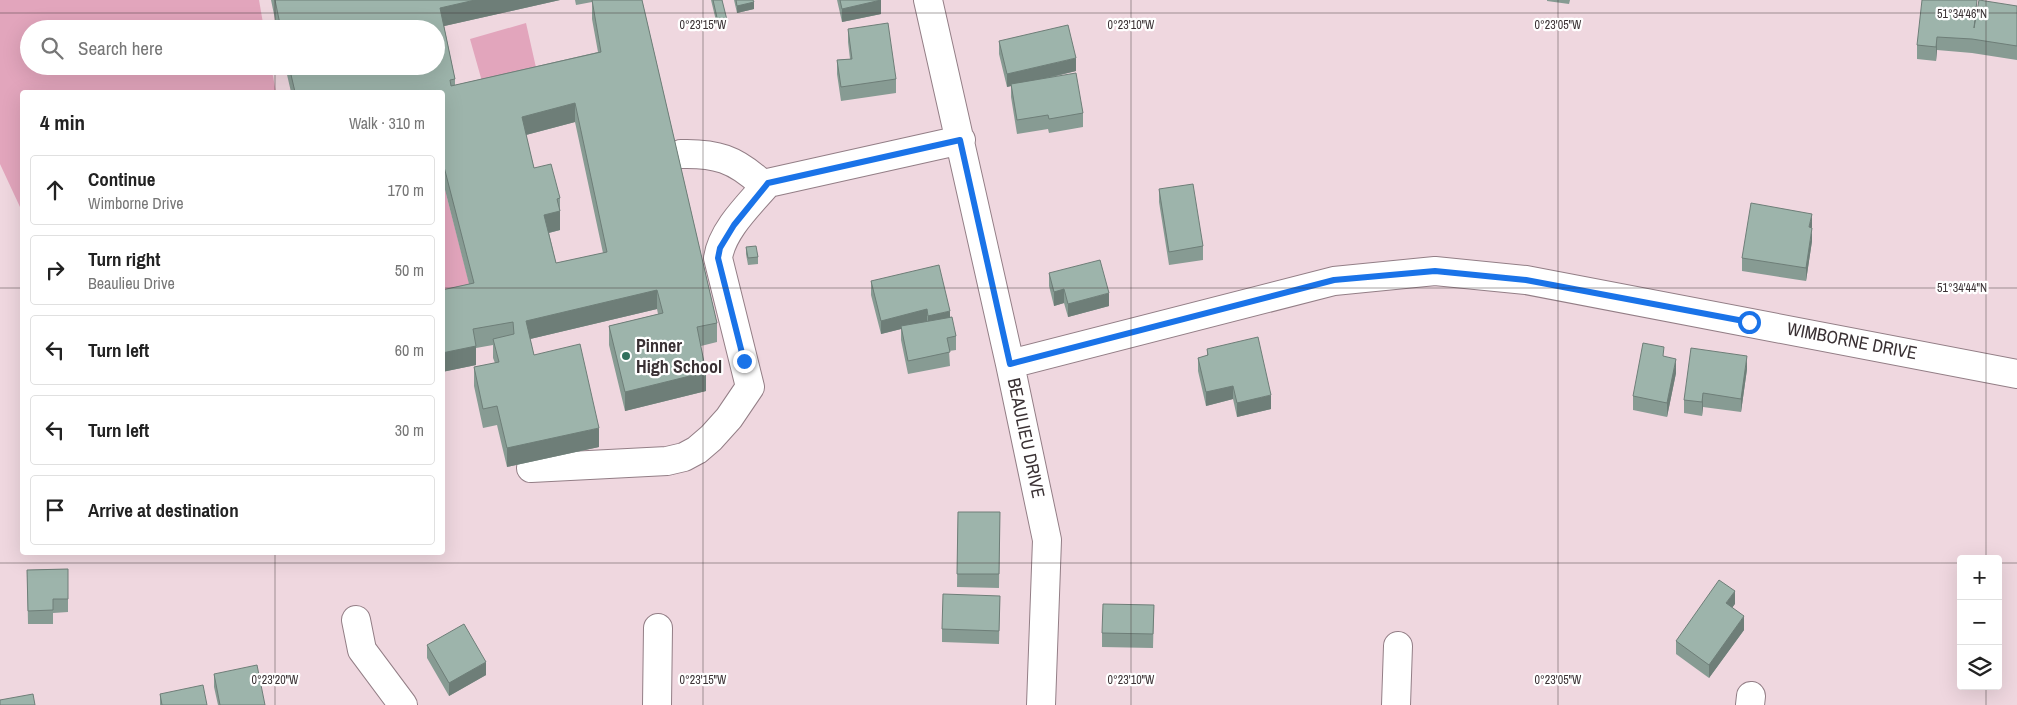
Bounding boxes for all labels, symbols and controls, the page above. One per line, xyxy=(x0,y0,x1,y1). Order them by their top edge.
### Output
text: 51°34'46"N xyxy=(1937,6,1987,22)
text: 0°23'15"W xyxy=(680,17,727,33)
text: 0°23'10"W xyxy=(1108,17,1155,33)
text: 0°23'05"W xyxy=(1535,17,1582,33)
search box xyxy=(20,20,445,75)
icon: search xyxy=(38,34,66,62)
text: Search here xyxy=(78,35,163,61)
text: 4 min xyxy=(40,108,85,137)
text: Walk · 310 m xyxy=(349,112,425,134)
text: Continue xyxy=(88,166,156,192)
icon: ahead xyxy=(41,176,69,204)
text: 170 m xyxy=(388,179,424,201)
text: Wimborne Drive xyxy=(88,192,184,214)
text: Turn right xyxy=(88,246,160,272)
icon: right xyxy=(41,256,69,284)
text: 50 m xyxy=(395,259,424,281)
text: Beaulieu Drive xyxy=(88,272,175,294)
text: 51°34'44"N xyxy=(1937,280,1987,296)
route start xyxy=(1738,311,1761,334)
street label: WIMBORNE DRIVE xyxy=(1785,316,1919,365)
place label: Pinner High School xyxy=(636,333,722,379)
icon: left xyxy=(41,336,69,364)
text: Turn left xyxy=(88,337,149,363)
text: 60 m xyxy=(395,339,424,361)
marker: Pinner High School xyxy=(620,350,632,362)
route end xyxy=(733,350,756,373)
street label: BEAULIEU DRIVE xyxy=(1002,376,1051,500)
icon: left xyxy=(41,416,69,444)
text: Turn left xyxy=(88,417,149,443)
text: 30 m xyxy=(395,419,424,441)
icon: arrive xyxy=(41,496,69,524)
text: Arrive at destination xyxy=(88,497,239,523)
map controls xyxy=(1957,555,2002,690)
button: + xyxy=(1957,555,2002,600)
button: − xyxy=(1957,600,2002,645)
button: layers xyxy=(1957,645,2002,690)
text: 0°23'20"W xyxy=(252,672,299,688)
text: 0°23'15"W xyxy=(680,672,727,688)
text: 0°23'10"W xyxy=(1108,672,1155,688)
text: 0°23'05"W xyxy=(1535,672,1582,688)

